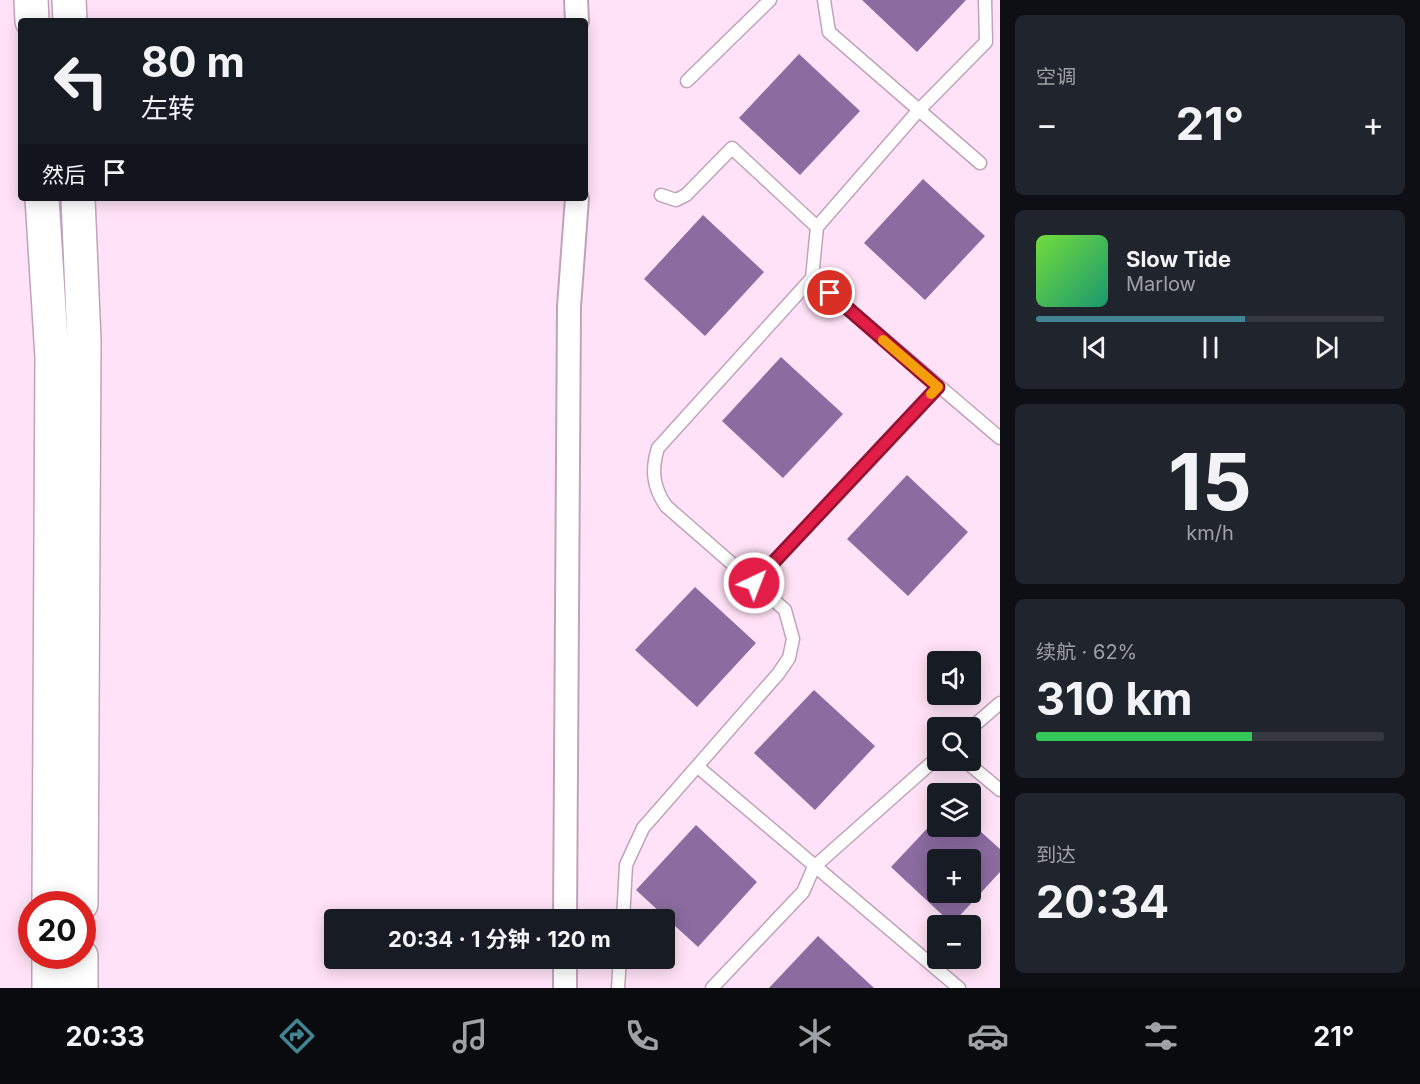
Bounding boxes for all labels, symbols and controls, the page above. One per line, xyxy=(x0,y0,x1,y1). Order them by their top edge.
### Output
text: 80 m xyxy=(141,36,245,87)
icon: left xyxy=(42,42,120,120)
text: 空调 xyxy=(1036,65,1076,89)
text: 左转 xyxy=(141,92,195,125)
text: 21° xyxy=(1176,96,1244,151)
text: − xyxy=(1036,104,1058,144)
text: + xyxy=(1362,104,1384,144)
icon: arrive xyxy=(98,156,131,189)
text: 然后 xyxy=(42,162,86,188)
text: Slow Tide xyxy=(1126,246,1231,272)
pin xyxy=(804,267,855,318)
text: Marlow xyxy=(1126,272,1196,296)
icon: arrive xyxy=(813,276,846,309)
icon: previous xyxy=(1078,331,1111,364)
icon: pause xyxy=(1194,331,1227,364)
icon: next xyxy=(1310,331,1343,364)
text: 15 xyxy=(1168,434,1252,529)
text: km/h xyxy=(1186,521,1234,545)
position arrow xyxy=(722,551,786,615)
text: 续航 · 62% xyxy=(1036,640,1137,664)
map controls xyxy=(927,651,981,969)
button: sound xyxy=(927,651,981,705)
text: 310 km xyxy=(1036,671,1193,726)
button: search xyxy=(927,717,981,771)
button: layers xyxy=(927,783,981,837)
text: 到达 xyxy=(1036,843,1076,867)
button: + xyxy=(927,849,981,903)
text: 20:34 xyxy=(1036,874,1169,929)
speed limit sign: 20 xyxy=(18,891,96,969)
button: − xyxy=(927,915,981,969)
text: 20:34 · 1 分钟 · 120 m xyxy=(388,926,611,952)
icon: directions xyxy=(276,1015,318,1057)
icon: music xyxy=(449,1015,491,1057)
icon: phone xyxy=(621,1015,663,1057)
icon: climate xyxy=(794,1015,836,1057)
icon: car xyxy=(967,1015,1009,1057)
icon: filters xyxy=(1140,1015,1182,1057)
text: 20:33 xyxy=(65,1020,145,1053)
text: 21° xyxy=(1313,1020,1354,1053)

